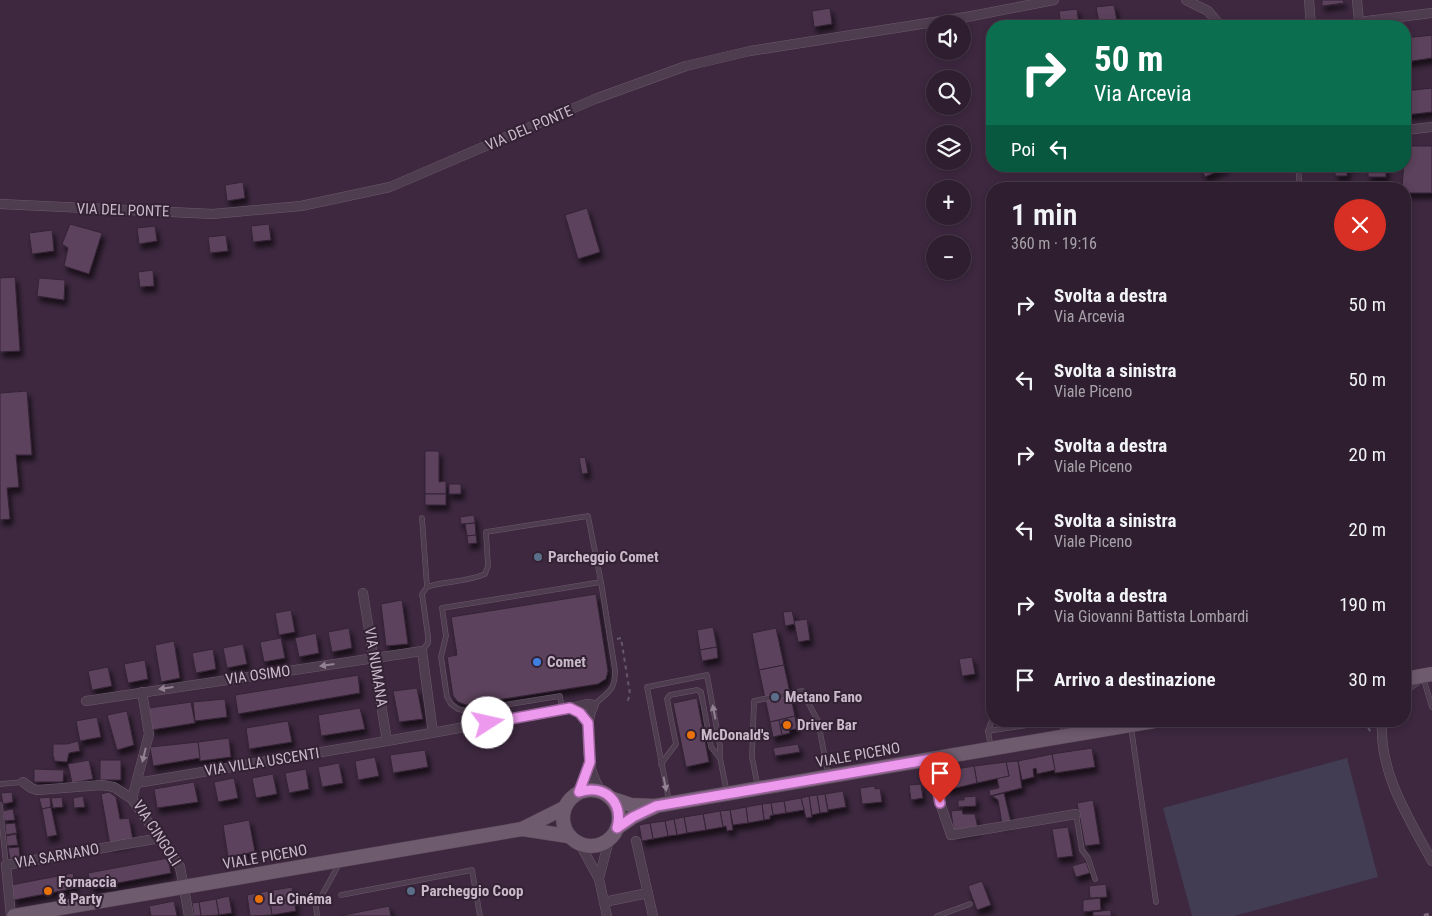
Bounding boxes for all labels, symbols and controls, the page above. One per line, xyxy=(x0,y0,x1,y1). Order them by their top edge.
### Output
map controls xyxy=(926,15,971,280)
button: sound xyxy=(926,15,971,60)
text: 50 m xyxy=(1094,39,1163,80)
icon: right xyxy=(1011,40,1076,105)
button: search xyxy=(926,70,971,115)
text: Via Arcevia xyxy=(1094,81,1192,106)
street label: VIA DEL PONTE xyxy=(483,102,575,154)
button: layers xyxy=(926,125,971,170)
icon: left xyxy=(1045,135,1073,163)
text: Poi xyxy=(1011,138,1035,161)
button: + xyxy=(926,180,971,225)
text: 1 min xyxy=(1011,197,1077,232)
street label: VIA DEL PONTE xyxy=(76,199,170,221)
button: close xyxy=(1334,199,1386,251)
text: 360 m · 19:16 xyxy=(1011,234,1097,253)
button: − xyxy=(926,235,971,280)
text: Svolta a destra xyxy=(1054,284,1167,307)
icon: right xyxy=(1011,291,1039,319)
text: 50 m xyxy=(1349,293,1386,316)
text: Via Arcevia xyxy=(1054,307,1125,326)
text: Svolta a sinistra xyxy=(1054,359,1176,382)
icon: left xyxy=(1011,366,1039,394)
text: 50 m xyxy=(1349,368,1386,391)
text: Viale Piceno xyxy=(1054,382,1132,401)
text: Svolta a destra xyxy=(1054,434,1167,457)
icon: right xyxy=(1011,441,1039,469)
text: 20 m xyxy=(1349,443,1386,466)
text: Viale Piceno xyxy=(1054,457,1132,476)
text: Svolta a sinistra xyxy=(1054,509,1176,532)
icon: left xyxy=(1011,516,1039,544)
text: 20 m xyxy=(1349,518,1386,541)
text: Viale Piceno xyxy=(1054,532,1132,551)
place label: Parcheggio Comet xyxy=(548,548,659,566)
marker: Parcheggio Comet xyxy=(532,551,544,563)
text: Svolta a destra xyxy=(1054,584,1167,607)
icon: right xyxy=(1011,591,1039,619)
text: 190 m xyxy=(1339,593,1386,616)
text: Via Giovanni Battista Lombardi xyxy=(1054,607,1249,626)
street label: VIA NUMANA xyxy=(361,626,391,708)
place label: Comet xyxy=(547,653,586,671)
marker: Comet xyxy=(531,656,543,668)
one-way arrow xyxy=(318,661,334,669)
street label: VIA OSIMO xyxy=(224,662,292,688)
icon: arrive xyxy=(1011,666,1039,694)
text: Arrivo a destinazione xyxy=(1054,668,1216,691)
text: 30 m xyxy=(1349,668,1386,691)
one-way arrow xyxy=(157,685,173,693)
place label: Metano Fano xyxy=(785,688,862,706)
marker: Metano Fano xyxy=(769,691,781,703)
position arrow xyxy=(461,696,513,748)
one-way arrow xyxy=(710,704,718,719)
place label: Driver Bar xyxy=(797,716,857,734)
marker: Driver Bar xyxy=(781,719,793,731)
place label: McDonald's xyxy=(701,726,770,744)
marker: McDonald's xyxy=(685,729,697,741)
street label: VIALE PICENO xyxy=(814,739,902,771)
street label: VIA VILLA USCENTI xyxy=(203,744,321,780)
one-way arrow xyxy=(140,747,148,762)
pin xyxy=(919,752,961,803)
icon: arrive xyxy=(926,759,954,787)
one-way arrow xyxy=(662,776,670,792)
street label: VIA CINGOLI xyxy=(129,797,185,869)
street label: VIA SARNANO xyxy=(13,840,101,872)
street label: VIALE PICENO xyxy=(221,841,309,873)
place label: Fornaccia & Party xyxy=(58,873,117,908)
place label: Parcheggio Coop xyxy=(421,882,524,900)
marker: Fornaccia & Party xyxy=(42,885,54,897)
marker: Parcheggio Coop xyxy=(405,885,417,897)
place label: Le Cinéma xyxy=(269,890,332,908)
marker: Le Cinéma xyxy=(253,893,265,905)

